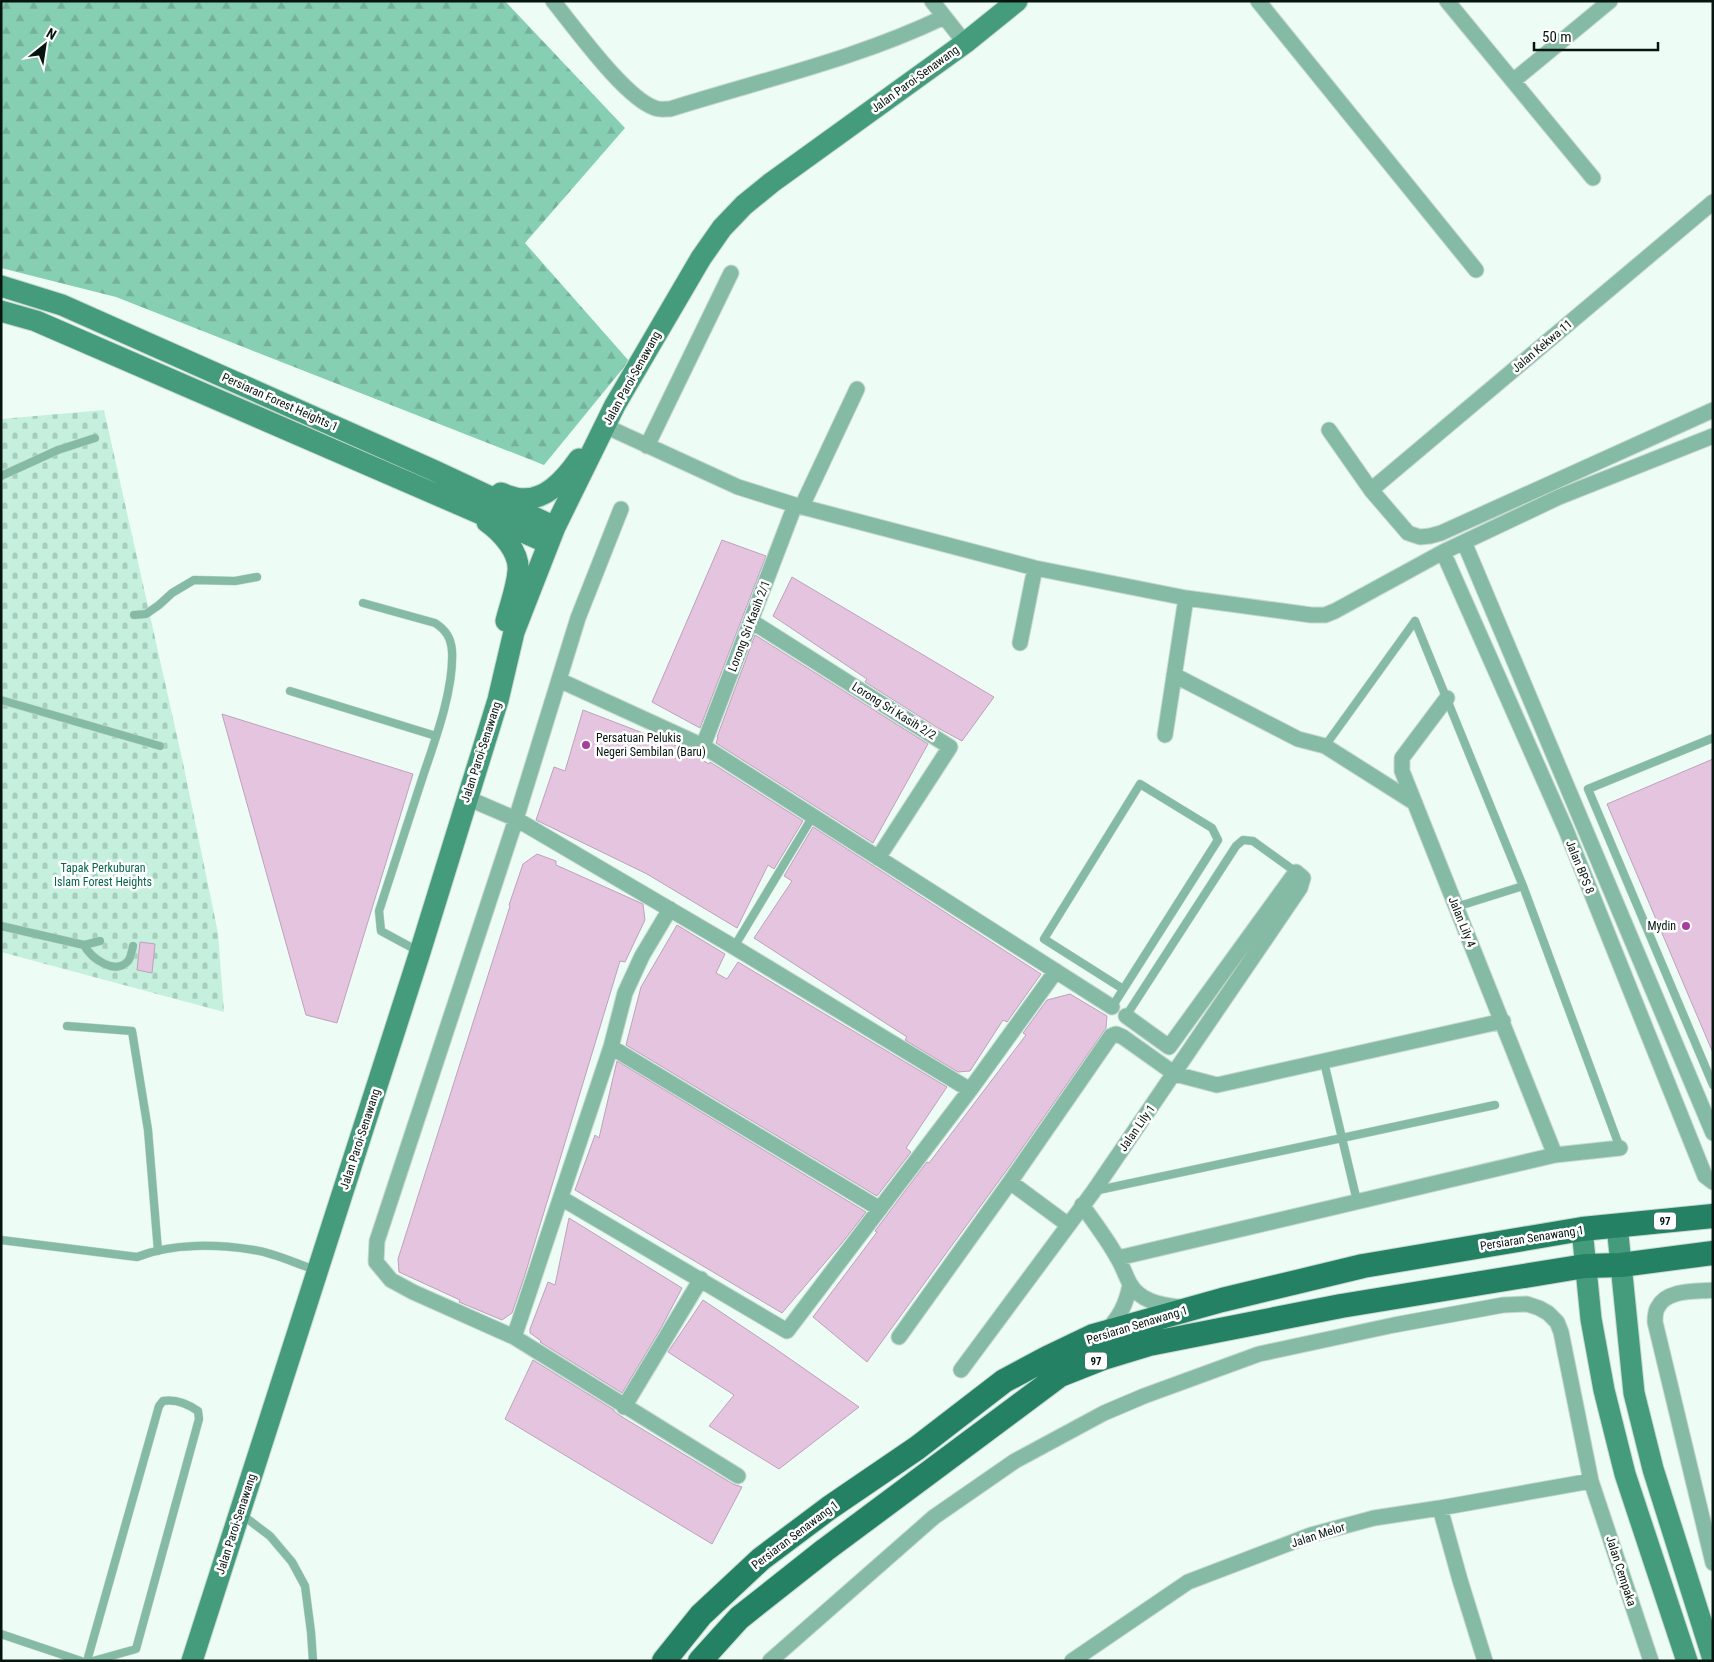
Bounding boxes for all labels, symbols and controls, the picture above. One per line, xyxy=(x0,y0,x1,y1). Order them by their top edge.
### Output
north arrow xyxy=(20,20,70,70)
scale bar xyxy=(1534,20,1658,52)
text: N xyxy=(44,25,59,43)
text: 50 m xyxy=(1542,28,1572,46)
street label: Jalan Paroi-Senawang xyxy=(868,42,962,116)
street label: Jalan Kekwa 11 xyxy=(1509,317,1575,375)
street label: Jalan Paroi-Senawang xyxy=(600,329,664,427)
street label: Persiaran Forest Heights 1 xyxy=(220,370,340,434)
street label: Lorong Sri Kasih 2/1 xyxy=(725,578,773,674)
street label: Lorong Sri Kasih 2/2 xyxy=(849,679,939,743)
street label: Jalan Paroi-Senawang xyxy=(458,700,504,804)
place label: Persatuan Pelukis Negeri Sembilan (Baru) xyxy=(596,731,706,759)
marker: Persatuan Pelukis Negeri Sembilan (Baru) xyxy=(580,739,592,751)
street label: Jalan BPS 8 xyxy=(1563,838,1597,896)
park label: Tapak Perkuburan Islam Forest Heights xyxy=(54,861,152,889)
street label: Jalan Lily 4 xyxy=(1445,895,1479,949)
place label: Mydin xyxy=(1647,919,1676,933)
marker: Mydin xyxy=(1680,920,1692,932)
street label: Jalan Paroi-Senawang xyxy=(337,1087,383,1191)
street label: Jalan Lily 1 xyxy=(1116,1102,1158,1154)
road number: 97 xyxy=(1654,1212,1676,1230)
street label: Persiaran Senawang 1 xyxy=(1479,1223,1585,1253)
street label: Persiaran Senawang 1 xyxy=(1085,1303,1189,1347)
road number: 97 xyxy=(1085,1352,1107,1370)
street label: Jalan Paroi-Senawang xyxy=(213,1472,259,1576)
street label: Persiaran Senawang 1 xyxy=(749,1498,841,1572)
street label: Jalan Melor xyxy=(1289,1520,1347,1550)
street label: Jalan Cempaka xyxy=(1603,1534,1639,1608)

